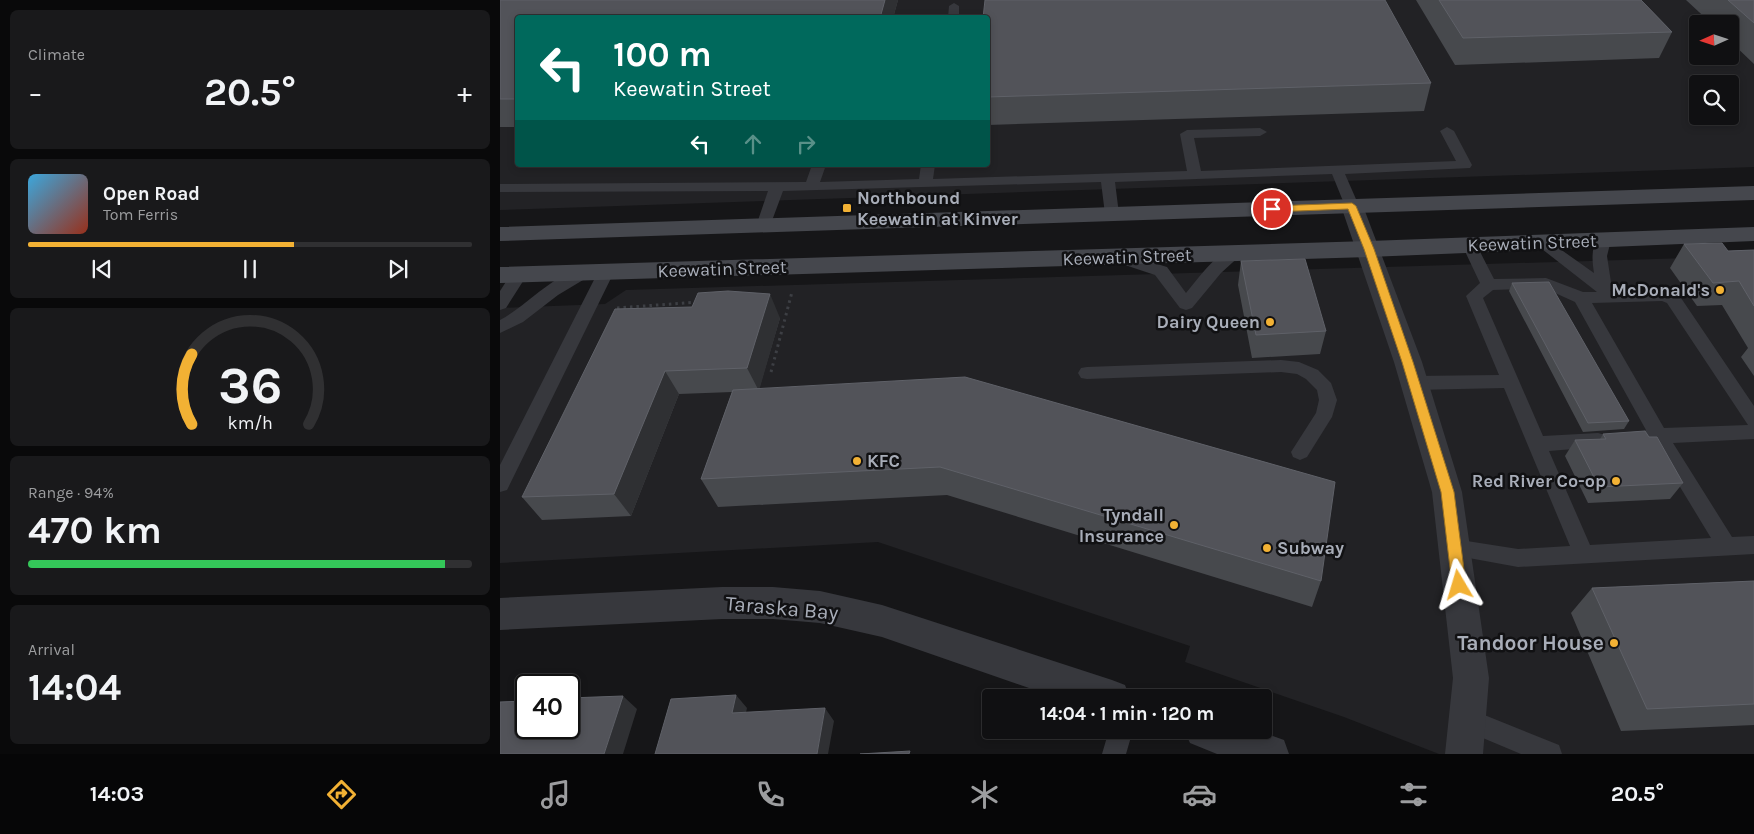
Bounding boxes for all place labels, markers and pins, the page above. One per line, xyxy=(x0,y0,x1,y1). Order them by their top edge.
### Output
place label: Northbound Keewatin at Kinver xyxy=(857,187,1018,230)
pin xyxy=(1251,188,1293,230)
marker: Northbound Keewatin at Kinver xyxy=(841,202,853,214)
place label: McDonald's xyxy=(1611,279,1710,301)
marker: McDonald's xyxy=(1714,284,1726,296)
place label: Dairy Queen xyxy=(1157,311,1260,333)
marker: Dairy Queen xyxy=(1264,316,1276,328)
place label: KFC xyxy=(867,450,900,472)
marker: KFC xyxy=(851,455,863,467)
place label: Red River Co-op xyxy=(1472,470,1606,492)
marker: Red River Co-op xyxy=(1610,475,1622,487)
place label: Tyndall Insurance xyxy=(1079,504,1164,547)
marker: Tyndall Insurance xyxy=(1168,519,1180,531)
place label: Subway xyxy=(1277,537,1344,559)
marker: Subway xyxy=(1261,542,1273,554)
place label: Tandoor House xyxy=(1457,631,1604,655)
marker: Tandoor House xyxy=(1608,637,1620,649)

